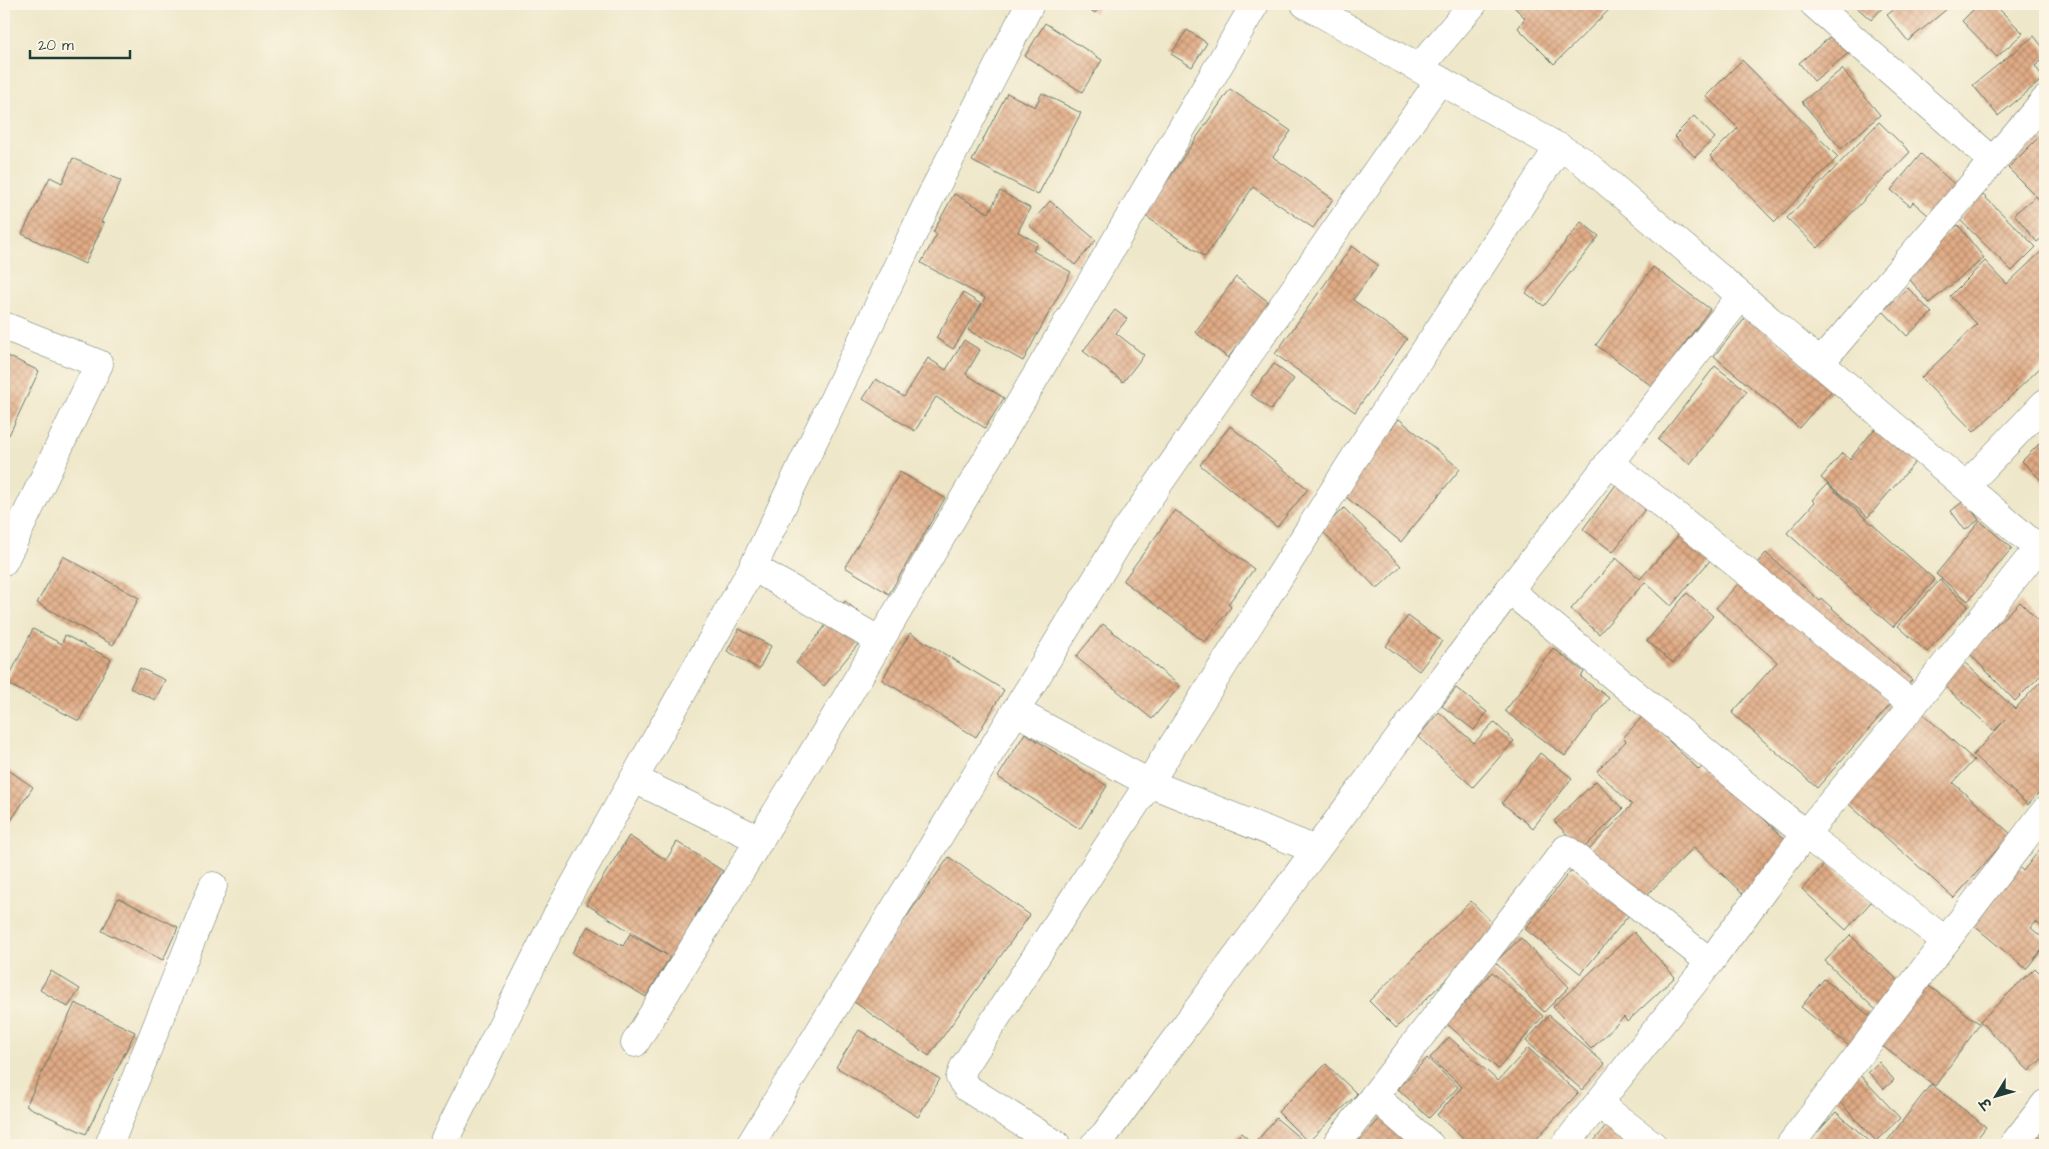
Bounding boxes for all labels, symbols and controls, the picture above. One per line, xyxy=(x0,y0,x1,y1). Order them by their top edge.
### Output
scale bar xyxy=(30,28,130,60)
text: 20 m xyxy=(38,35,74,56)
north arrow xyxy=(1972,1072,2022,1122)
text: उ xyxy=(1975,1092,1998,1115)

